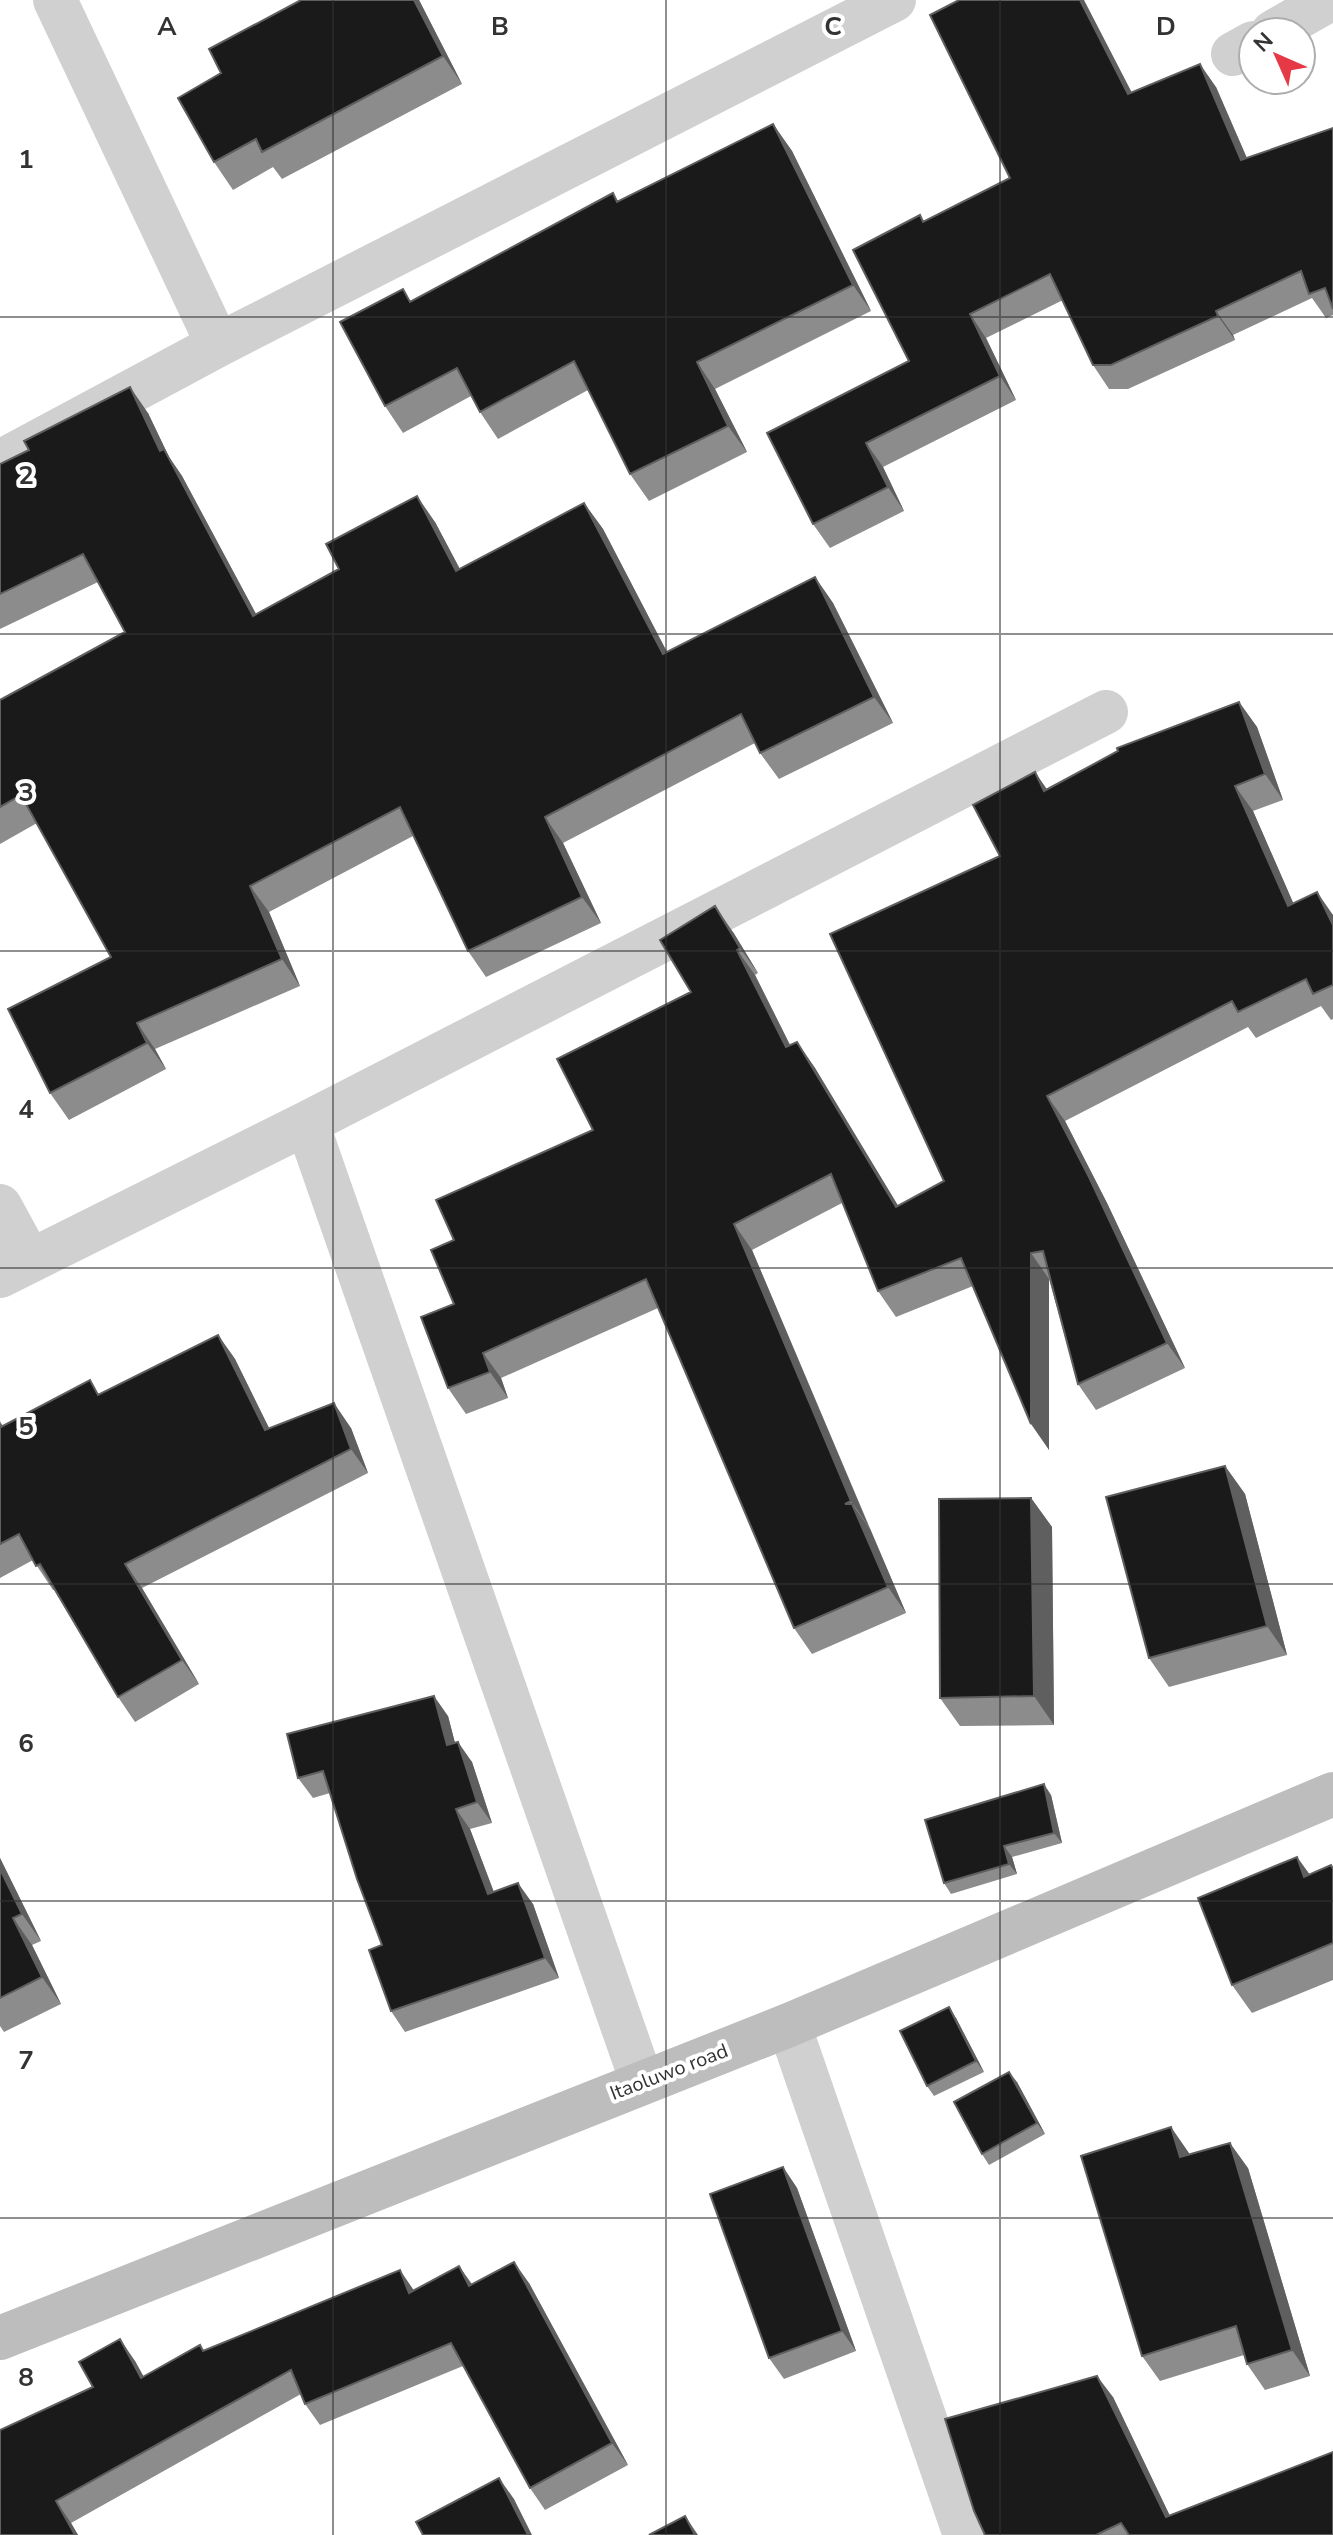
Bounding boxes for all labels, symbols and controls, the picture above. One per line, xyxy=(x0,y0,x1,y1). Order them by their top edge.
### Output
text: A xyxy=(157,9,177,44)
text: B xyxy=(491,9,509,44)
text: C xyxy=(824,9,842,44)
text: D xyxy=(1156,9,1176,44)
north arrow xyxy=(1237,16,1317,96)
text: N xyxy=(1247,26,1280,59)
text: 1 xyxy=(18,142,34,177)
text: 2 xyxy=(18,458,34,493)
text: 3 xyxy=(18,775,34,810)
text: 4 xyxy=(18,1092,34,1127)
text: 5 xyxy=(18,1409,34,1444)
text: 6 xyxy=(18,1726,34,1761)
street label: Itaoluwo road xyxy=(606,2037,732,2107)
text: 7 xyxy=(18,2043,34,2078)
text: 8 xyxy=(18,2360,34,2395)

